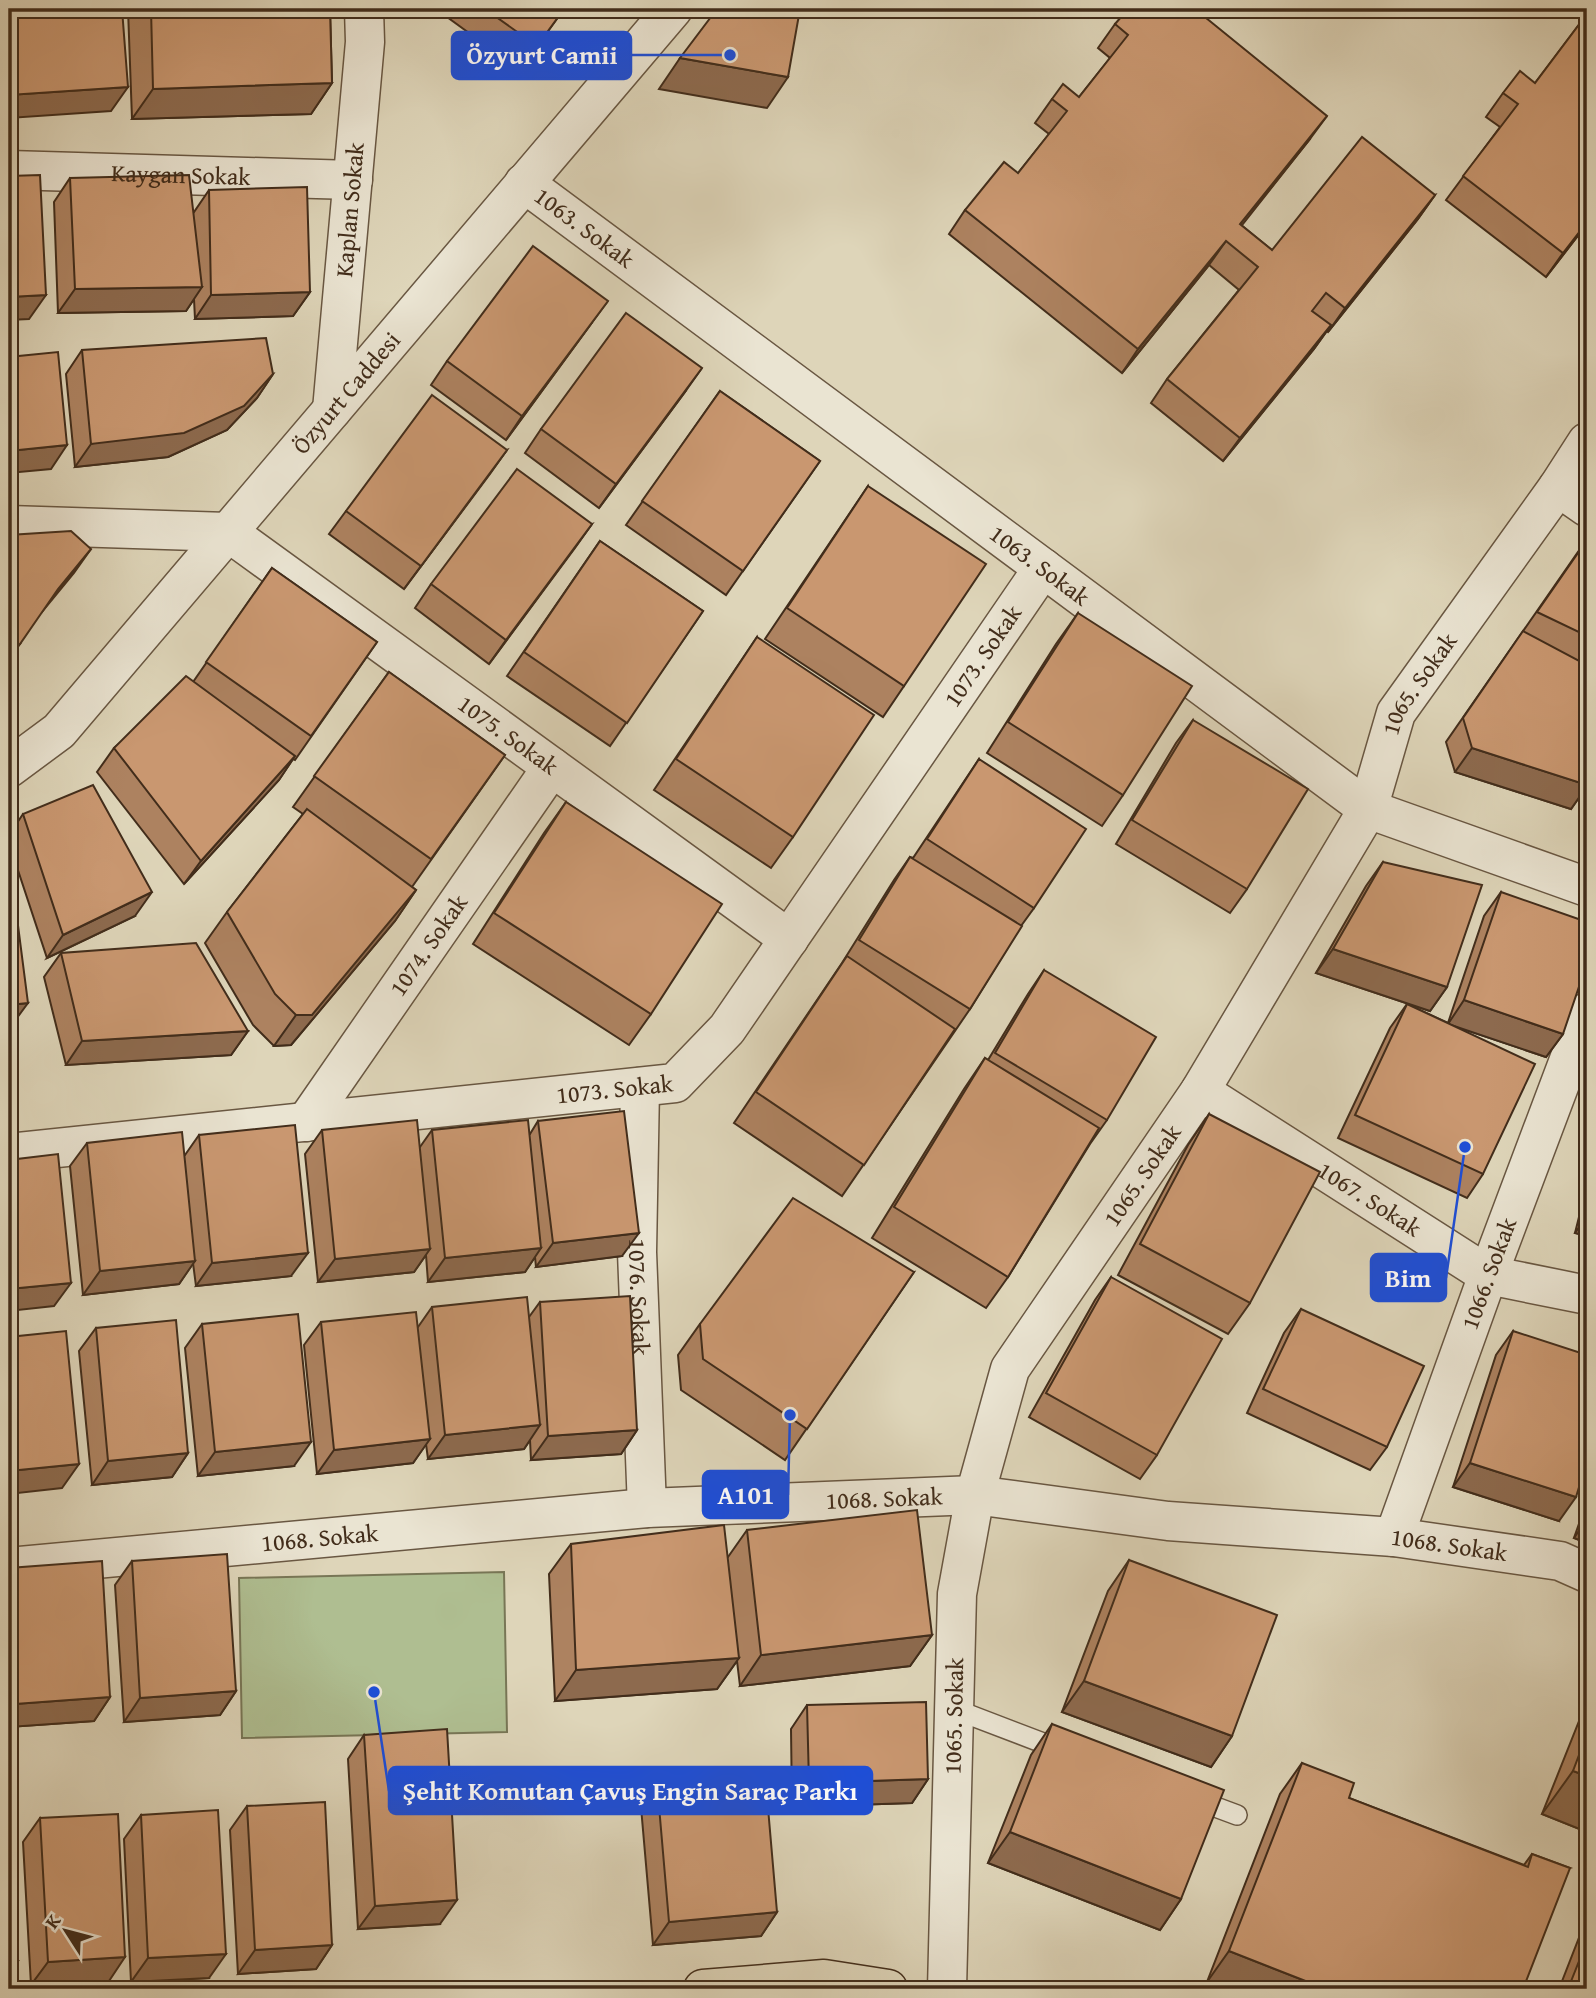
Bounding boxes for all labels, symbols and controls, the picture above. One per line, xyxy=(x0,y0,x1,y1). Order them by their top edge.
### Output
callout: Özyurt Camii xyxy=(452,32,631,79)
text: Özyurt Camii xyxy=(467,35,617,74)
street label: Kaplan Sokak xyxy=(326,140,373,279)
street label: Kaygan Sokak xyxy=(111,155,252,194)
street label: 1063. Sokak xyxy=(527,178,643,277)
street label: Özyurt Caddesi xyxy=(284,323,409,462)
street label: 1063. Sokak xyxy=(983,516,1098,614)
street label: 1073. Sokak xyxy=(935,597,1030,714)
street label: 1065. Sokak xyxy=(1373,625,1466,739)
street label: 1075. Sokak xyxy=(451,686,567,784)
street label: 1074. Sokak xyxy=(380,886,476,1003)
street label: 1073. Sokak xyxy=(555,1065,675,1112)
street label: 1065. Sokak xyxy=(1094,1116,1190,1233)
street label: 1067. Sokak xyxy=(1311,1153,1429,1245)
street label: 1066. Sokak xyxy=(1452,1212,1525,1334)
street label: 1076. Sokak xyxy=(620,1238,659,1357)
callout: Bim xyxy=(1371,1254,1446,1301)
text: Bim xyxy=(1385,1258,1432,1297)
callout: A101 xyxy=(703,1471,788,1518)
text: A101 xyxy=(717,1475,775,1514)
street label: 1068. Sokak xyxy=(825,1478,944,1518)
street label: 1068. Sokak xyxy=(260,1515,380,1561)
street label: 1068. Sokak xyxy=(1389,1519,1510,1570)
street label: 1065. Sokak xyxy=(934,1656,972,1775)
callout: Şehit Komutan Çavuş Engin Saraç Parkı xyxy=(389,1767,872,1814)
text: Şehit Komutan Çavuş Engin Saraç Parkı xyxy=(403,1771,858,1810)
north arrow xyxy=(32,1896,102,1966)
text: K xyxy=(37,1908,67,1934)

